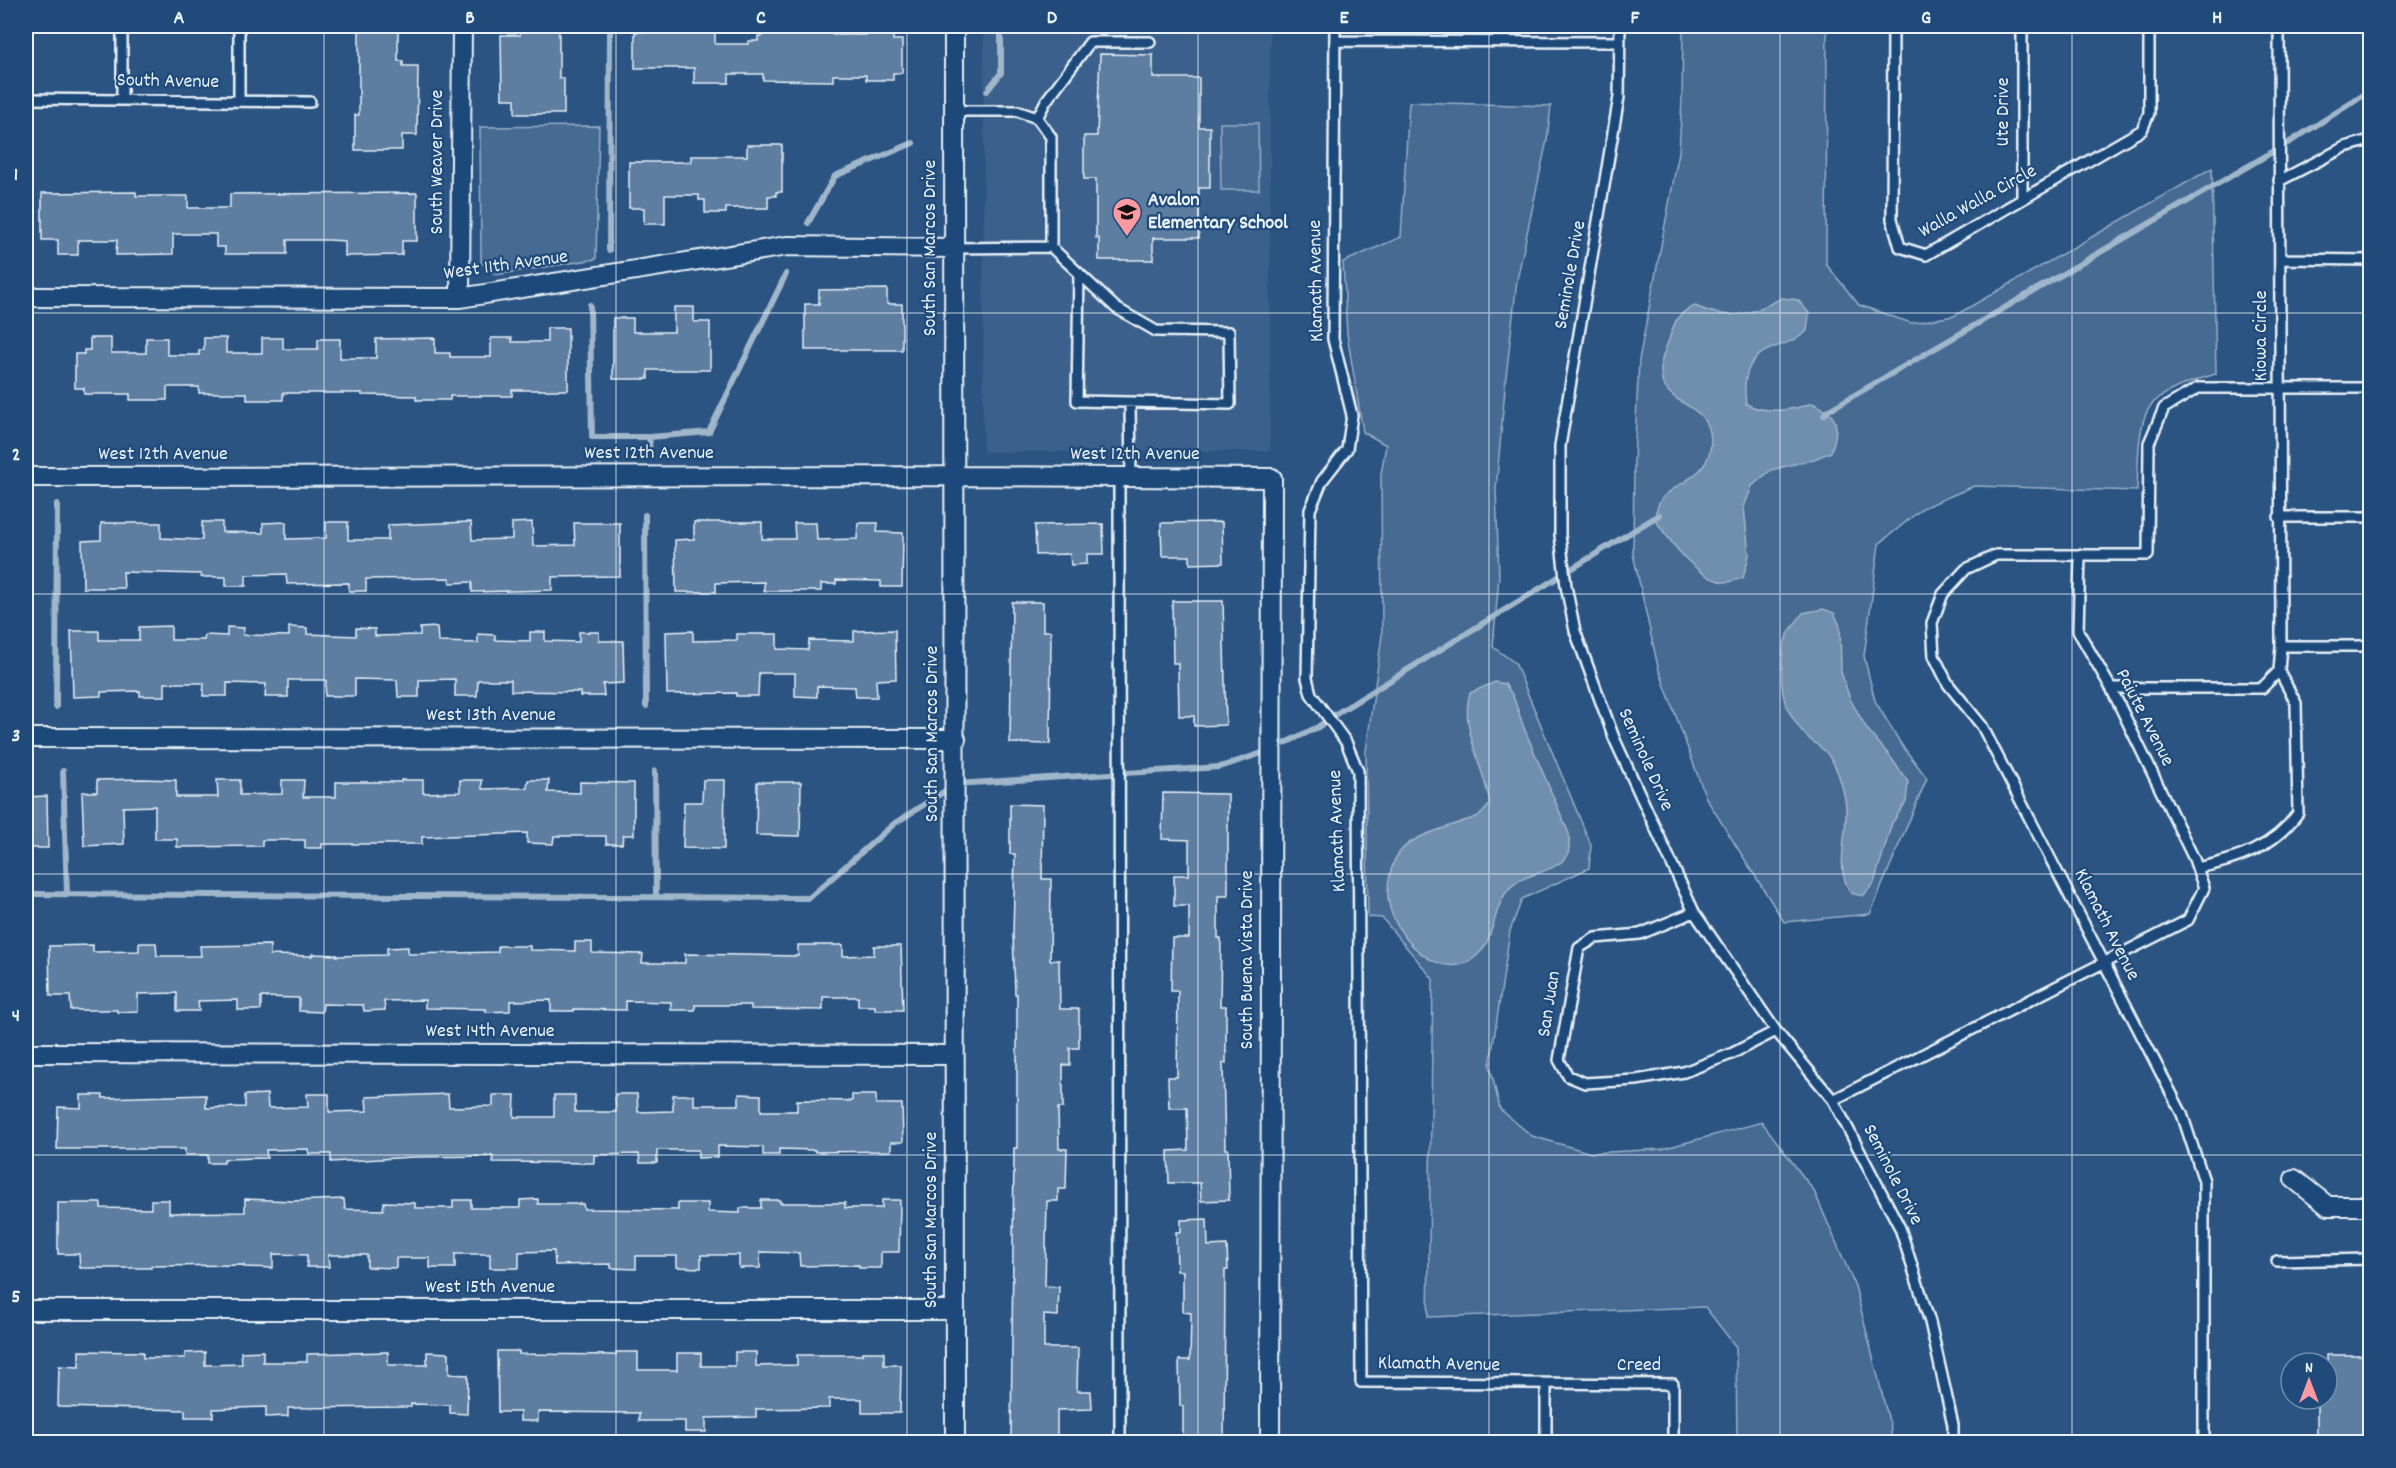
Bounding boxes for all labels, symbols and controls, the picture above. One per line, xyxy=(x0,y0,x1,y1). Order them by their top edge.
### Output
text: A xyxy=(174,5,185,33)
text: B xyxy=(465,5,475,33)
text: C xyxy=(756,5,766,33)
text: D xyxy=(1047,5,1058,33)
text: E xyxy=(1339,5,1349,33)
text: F xyxy=(1631,5,1641,33)
text: G xyxy=(1921,5,1931,33)
text: H xyxy=(2212,5,2222,33)
street label: South Avenue xyxy=(117,67,220,97)
street label: Ute Drive xyxy=(1990,77,2018,146)
street label: South Weaver Drive xyxy=(424,89,452,234)
street label: Walla Walla Circle xyxy=(1914,158,2042,246)
street label: South San Marcos Drive xyxy=(917,160,945,336)
text: 1 xyxy=(14,162,18,190)
place label: Avalon Elementary School xyxy=(1148,187,1288,238)
school or university icon: Avalon Elementary School xyxy=(1111,196,1143,238)
street label: Seminole Drive xyxy=(1548,218,1594,332)
street label: Klamath Avenue xyxy=(1302,219,1332,342)
street label: West 11th Avenue xyxy=(442,243,570,289)
street label: Kiowa Circle xyxy=(2248,290,2276,382)
street label: West 12th Avenue xyxy=(584,440,714,468)
street label: West 12th Avenue xyxy=(98,441,228,469)
street label: West 12th Avenue xyxy=(1070,441,1200,469)
text: 2 xyxy=(12,442,20,470)
street label: South San Marcos Drive xyxy=(919,646,947,822)
street label: Paiute Avenue xyxy=(2107,664,2181,772)
street label: West 13th Avenue xyxy=(426,702,556,730)
street label: Seminole Drive xyxy=(1610,704,1680,816)
text: 3 xyxy=(12,723,20,751)
street label: Klamath Avenue xyxy=(1322,769,1354,893)
street label: Klamath Avenue xyxy=(2066,864,2146,986)
street label: South Buena Vista Drive xyxy=(1234,870,1262,1050)
street label: San Juan xyxy=(1531,969,1569,1039)
text: 4 xyxy=(12,1003,20,1031)
street label: West 14th Avenue xyxy=(425,1018,555,1046)
street label: Seminole Drive xyxy=(1855,1120,1929,1230)
street label: South San Marcos Drive xyxy=(918,1132,946,1308)
street label: West 15th Avenue xyxy=(425,1274,555,1302)
text: 5 xyxy=(11,1284,21,1312)
street label: Klamath Avenue xyxy=(1378,1350,1501,1380)
north arrow xyxy=(2279,1351,2339,1411)
street label: Creed xyxy=(1617,1352,1661,1380)
text: N xyxy=(2305,1357,2313,1380)

